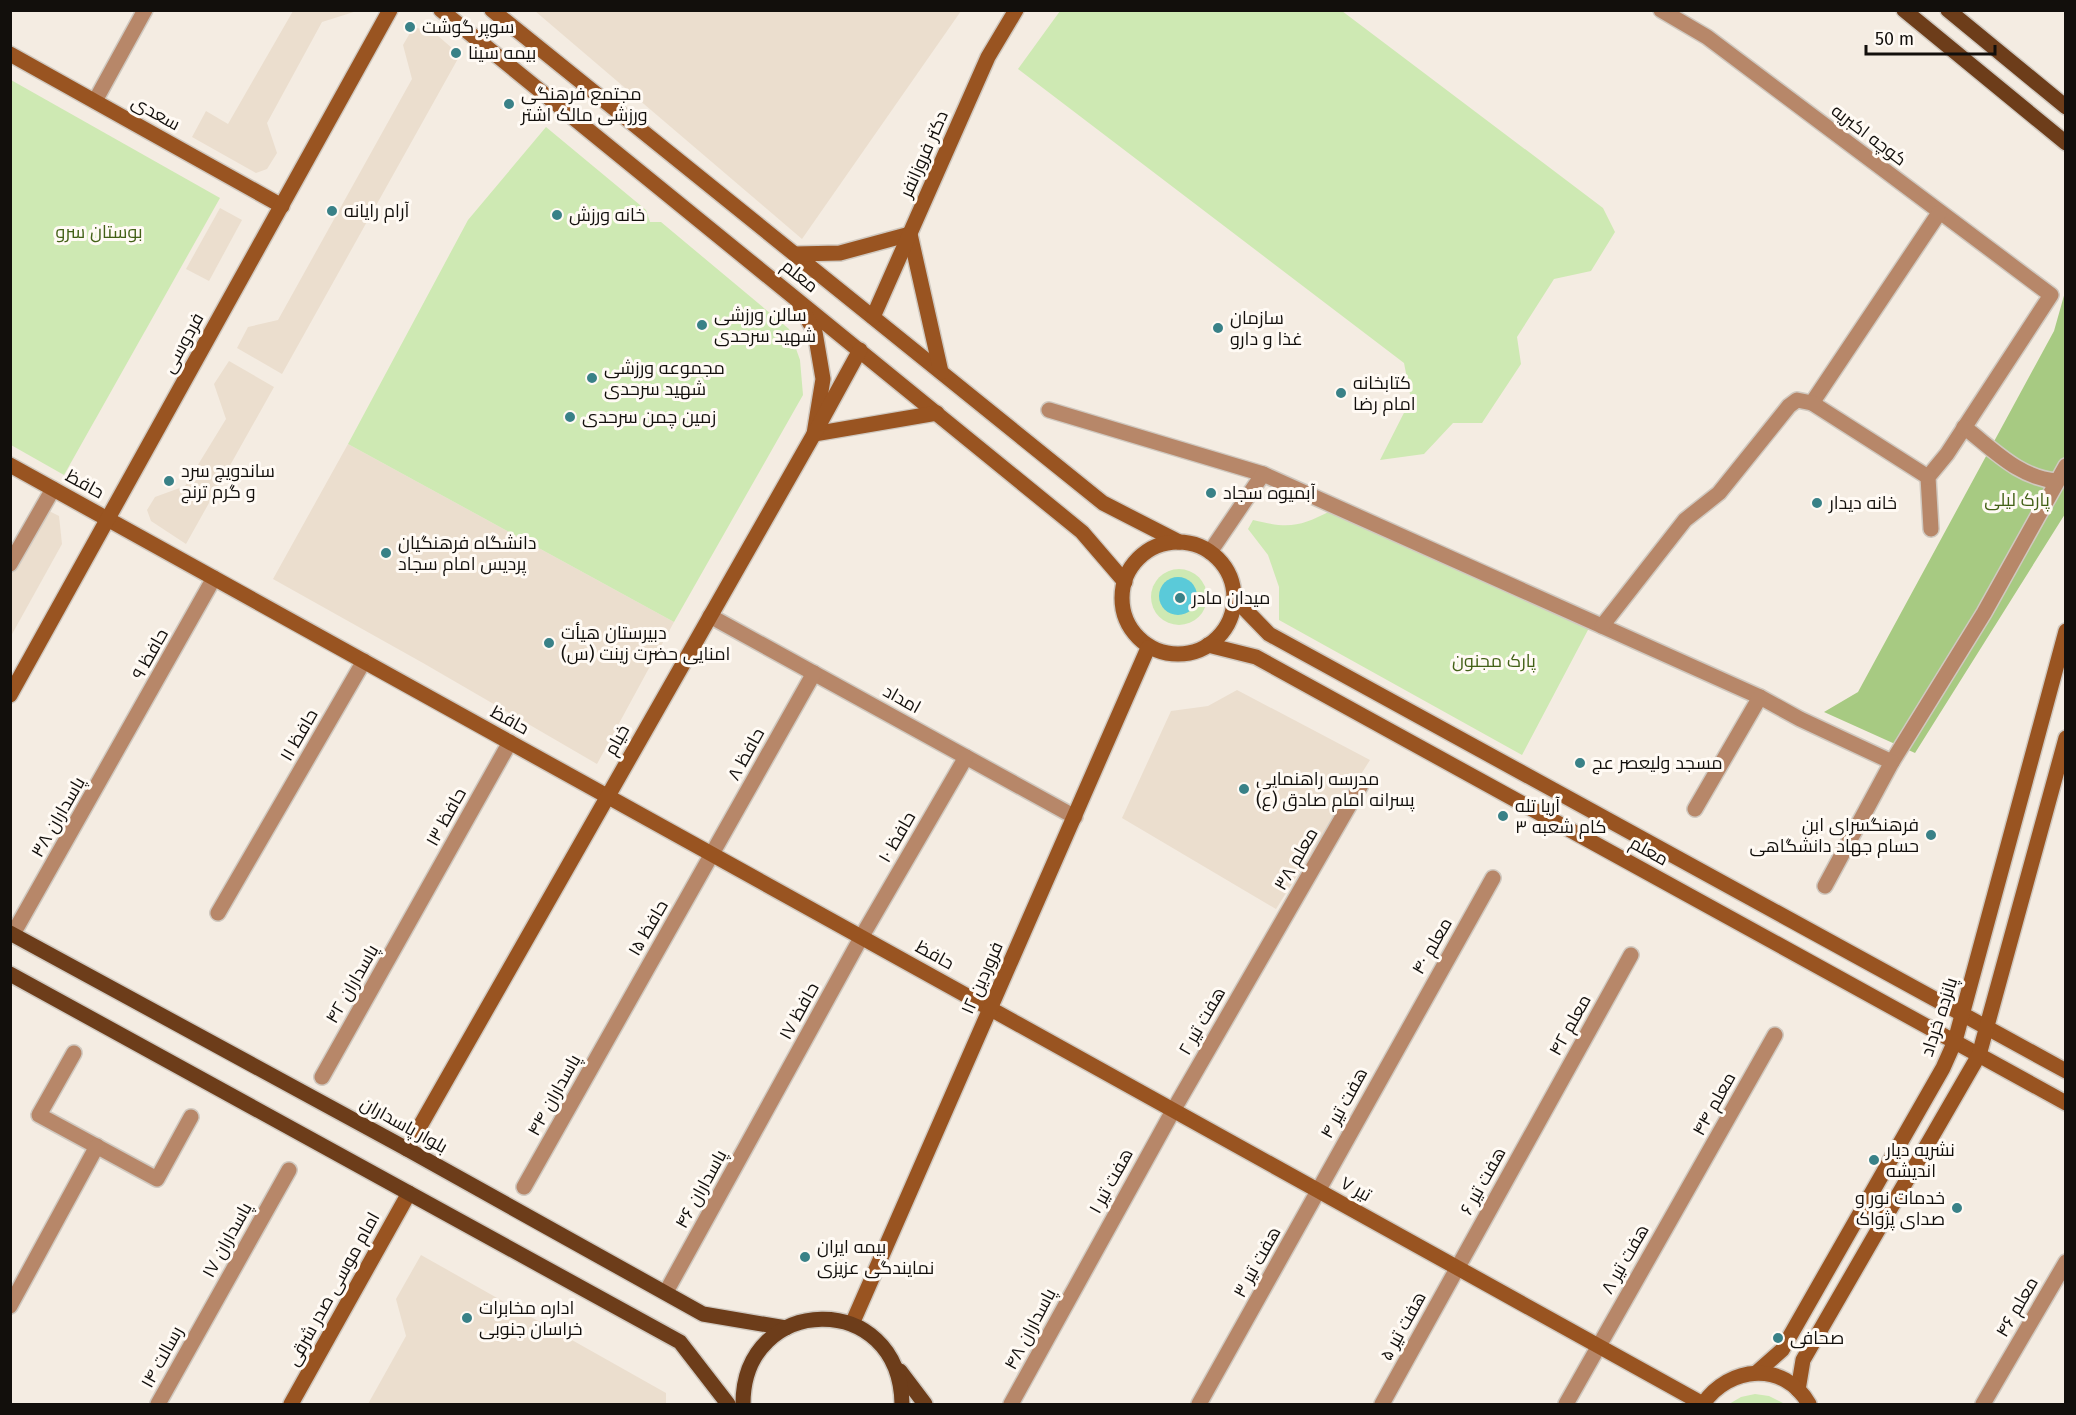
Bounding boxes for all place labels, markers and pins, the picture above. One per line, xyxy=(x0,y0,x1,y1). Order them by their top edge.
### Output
place label: سوپر گوشت xyxy=(422,16,514,39)
marker: سوپر گوشت xyxy=(403,20,417,34)
place label: بیمه سینا xyxy=(468,42,536,64)
marker: بیمه سینا xyxy=(449,46,463,60)
place label: مجتمع فرهنگی ورزشی مالک اشتر xyxy=(520,83,648,126)
marker: مجتمع فرهنگی ورزشی مالک اشتر xyxy=(502,97,516,111)
place label: آرام رایانه xyxy=(344,200,410,223)
marker: آرام رایانه xyxy=(325,204,339,218)
place label: خانه ورزش xyxy=(569,204,645,226)
marker: خانه ورزش xyxy=(550,208,564,222)
place label: سالن ورزشی شهید سرحدی xyxy=(714,304,816,347)
place label: سازمان غذا و دارو xyxy=(1230,307,1303,350)
marker: سالن ورزشی شهید سرحدی xyxy=(695,318,709,332)
marker: سازمان غذا و دارو xyxy=(1211,321,1225,335)
place label: مجموعه ورزشی شهید سرحدی xyxy=(604,357,725,400)
marker: مجموعه ورزشی شهید سرحدی xyxy=(585,371,599,385)
place label: کتابخانه امام رضا xyxy=(1353,372,1416,416)
marker: کتابخانه امام رضا xyxy=(1334,386,1348,400)
place label: زمین چمن سرحدی xyxy=(582,406,716,429)
marker: زمین چمن سرحدی xyxy=(563,410,577,424)
place label: ساندویچ سرد و گرم ترنج xyxy=(181,460,275,504)
marker: ساندویچ سرد و گرم ترنج xyxy=(162,474,176,488)
place label: آبمیوه سجاد xyxy=(1223,482,1316,504)
marker: آبمیوه سجاد xyxy=(1204,486,1218,500)
place label: خانه دیدار xyxy=(1828,492,1897,514)
marker: خانه دیدار xyxy=(1810,496,1824,510)
place label: دانشگاه فرهنگیان پردیس امام سجاد xyxy=(398,532,536,576)
marker: دانشگاه فرهنگیان پردیس امام سجاد xyxy=(379,546,393,560)
place label: میدان مادر xyxy=(1191,587,1270,609)
marker: میدان مادر xyxy=(1173,591,1187,605)
place label: دبیرستان هیأت امنایی حضرت زینت (س) xyxy=(561,622,730,665)
marker: دبیرستان هیأت امنایی حضرت زینت (س) xyxy=(542,636,556,650)
place label: مسجد ولیعصر عج xyxy=(1592,752,1723,775)
marker: مسجد ولیعصر عج xyxy=(1573,756,1587,770)
place label: مدرسه راهنمایی پسرانه امام صادق (ع) xyxy=(1256,768,1415,812)
marker: مدرسه راهنمایی پسرانه امام صادق (ع) xyxy=(1237,782,1251,796)
place label: آریا تله کام شعبه ۳ xyxy=(1515,795,1607,839)
marker: آریا تله کام شعبه ۳ xyxy=(1496,809,1510,823)
place label: فرهنگسرای ابن حسام جهاد دانشگاهی xyxy=(1749,814,1919,858)
marker: فرهنگسرای ابن حسام جهاد دانشگاهی xyxy=(1924,828,1938,842)
place label: نشریه دیار اندیشه xyxy=(1885,1139,1955,1182)
marker: نشریه دیار اندیشه xyxy=(1867,1153,1881,1167)
place label: خدمات نور و صدای پژواک xyxy=(1855,1187,1945,1231)
marker: خدمات نور و صدای پژواک xyxy=(1950,1201,1964,1215)
place label: بیمه ایران نمایندگی عزیزی xyxy=(817,1236,934,1279)
marker: بیمه ایران نمایندگی عزیزی xyxy=(798,1250,812,1264)
place label: اداره مخابرات خراسان جنوبی xyxy=(479,1297,583,1340)
marker: اداره مخابرات خراسان جنوبی xyxy=(460,1311,474,1325)
place label: صحافی xyxy=(1790,1327,1844,1349)
marker: صحافی xyxy=(1771,1331,1785,1345)

